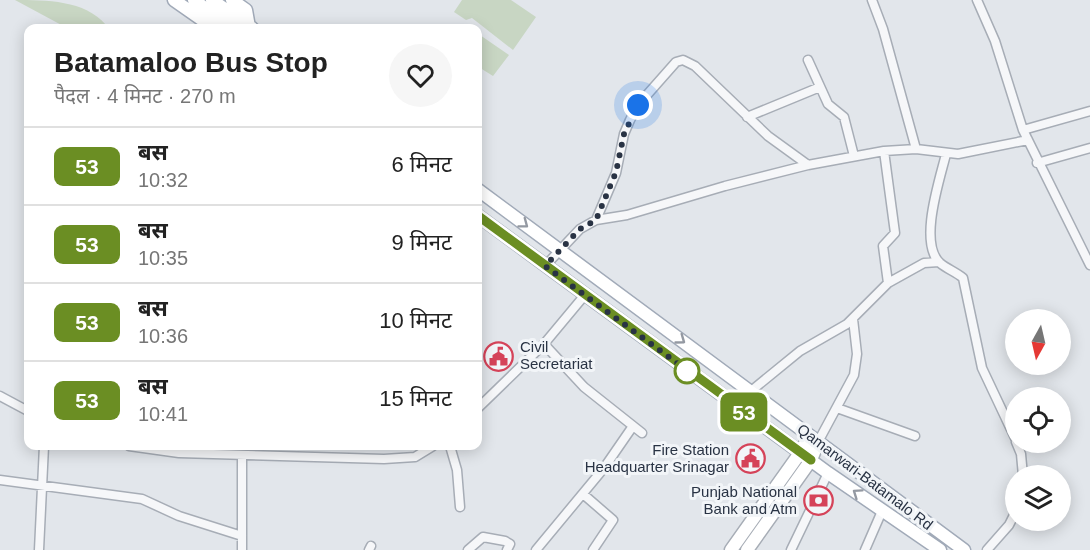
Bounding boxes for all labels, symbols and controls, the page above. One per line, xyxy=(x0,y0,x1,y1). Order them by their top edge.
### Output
button: heart xyxy=(389,44,452,107)
text: Batamaloo Bus Stop xyxy=(54,47,328,78)
text: पैदल · 4 मिनट · 270 m xyxy=(54,85,236,107)
your location xyxy=(623,90,653,120)
text: बस xyxy=(138,140,168,165)
text: 6 मिनट xyxy=(392,152,452,177)
text: 53 xyxy=(75,155,99,178)
text: 10:32 xyxy=(138,169,188,191)
one-way arrow xyxy=(517,217,528,228)
text: बस xyxy=(138,218,168,243)
text: 9 मिनट xyxy=(392,230,452,255)
text: 53 xyxy=(75,233,99,256)
text: 10:35 xyxy=(138,247,188,269)
text: बस xyxy=(138,296,168,321)
text: 10 मिनट xyxy=(379,308,452,333)
north arrow xyxy=(1005,309,1071,375)
map controls xyxy=(1005,309,1071,531)
text: 53 xyxy=(75,311,99,334)
text: 10:36 xyxy=(138,325,188,347)
one-way arrow xyxy=(674,333,685,344)
place label: Civil Secretariat xyxy=(520,338,593,372)
public building icon: Civil Secretariat xyxy=(483,340,515,372)
unlabelled marker xyxy=(674,358,700,384)
text: बस xyxy=(138,374,168,399)
text: 15 मिनट xyxy=(379,386,452,411)
button: locate xyxy=(1005,387,1071,453)
text: 53 xyxy=(75,389,99,412)
line badge: 53 xyxy=(717,392,771,432)
text: 53 xyxy=(732,401,756,424)
text: 10:41 xyxy=(138,403,188,425)
street label: Qamarwari-Batamalo Rd xyxy=(794,420,936,533)
place label: Fire Station Headquarter Srinagar xyxy=(585,441,729,475)
public building icon: Fire Station Headquarter Srinagar xyxy=(734,443,766,475)
button: layers xyxy=(1005,465,1071,531)
place label: Punjab National Bank and Atm xyxy=(691,483,797,517)
bank icon: Punjab National Bank and Atm xyxy=(802,485,834,517)
one-way arrow xyxy=(852,490,863,501)

